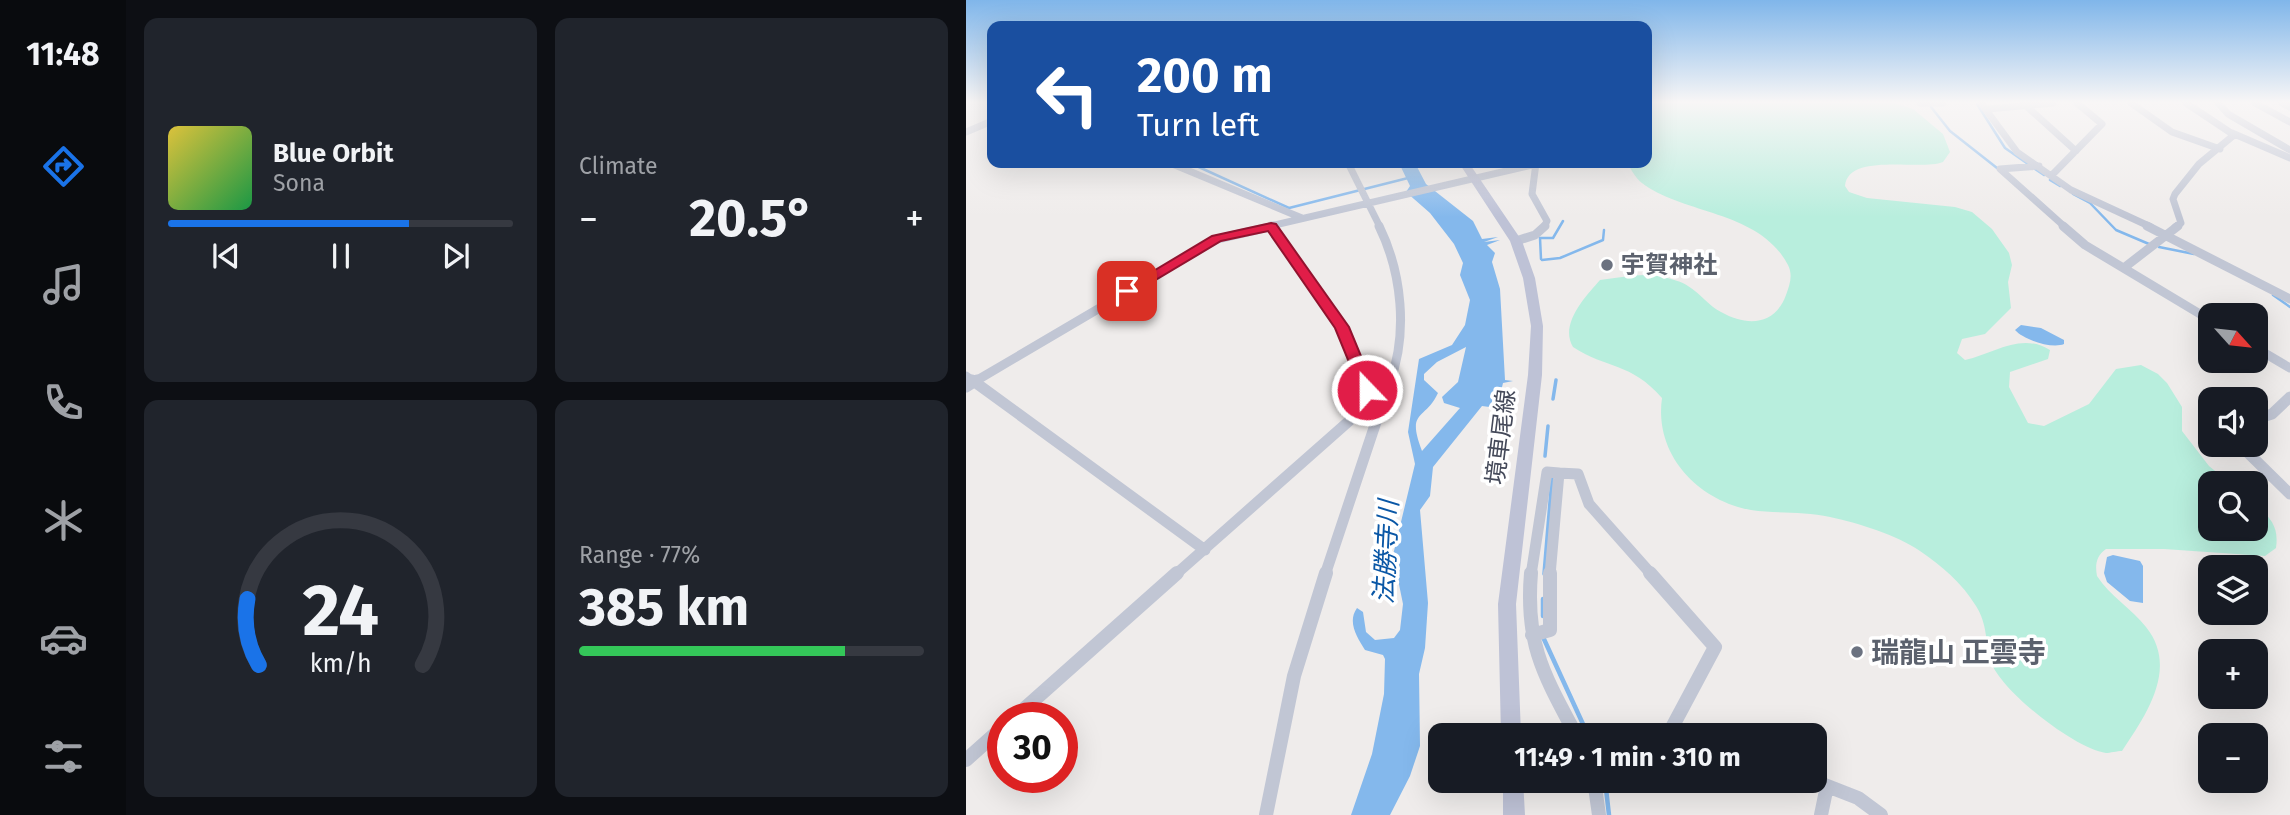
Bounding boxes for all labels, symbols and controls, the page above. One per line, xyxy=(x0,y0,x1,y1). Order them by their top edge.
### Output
text: 11:48 xyxy=(26,35,100,73)
text: 200 m xyxy=(1137,46,1273,105)
icon: left xyxy=(1022,49,1113,140)
text: Turn left xyxy=(1137,106,1259,144)
text: Blue Orbit xyxy=(273,138,393,169)
icon: directions xyxy=(39,142,88,191)
text: Climate xyxy=(579,152,658,180)
text: Sona xyxy=(273,169,325,197)
text: 20.5° xyxy=(689,187,814,250)
text: − xyxy=(579,196,598,242)
text: + xyxy=(905,196,924,242)
icon: previous xyxy=(207,237,245,275)
icon: pause xyxy=(322,237,360,275)
icon: next xyxy=(437,237,475,275)
place label: 宇賀神社 xyxy=(1621,251,1717,279)
marker: 宇賀神社 xyxy=(1599,257,1615,273)
icon: music xyxy=(39,260,88,309)
pin xyxy=(1097,261,1157,321)
icon: arrive xyxy=(1108,272,1146,310)
north arrow xyxy=(2198,303,2268,373)
map controls xyxy=(2198,303,2268,793)
position arrow xyxy=(1330,353,1404,427)
icon: phone xyxy=(39,378,88,427)
button: sound xyxy=(2198,387,2268,457)
street label: 境車尾線 xyxy=(1481,388,1521,486)
button: search xyxy=(2198,471,2268,541)
icon: climate xyxy=(39,496,88,545)
water label: 法勝寺川 xyxy=(1368,496,1405,605)
text: Range · 77% xyxy=(579,541,700,569)
button: layers xyxy=(2198,555,2268,625)
text: 24 xyxy=(302,567,379,654)
text: 385 km xyxy=(579,576,749,639)
icon: car xyxy=(39,614,88,663)
place label: 瑞龍山 正雲寺 xyxy=(1871,636,2046,669)
button: + xyxy=(2198,639,2268,709)
marker: 瑞龍山 正雲寺 xyxy=(1849,644,1865,660)
text: km/h xyxy=(310,648,371,678)
speed limit sign: 30 xyxy=(987,702,1078,793)
button: − xyxy=(2198,723,2268,793)
icon: filters xyxy=(39,732,88,781)
text: 11:49 · 1 min · 310 m xyxy=(1514,742,1741,773)

